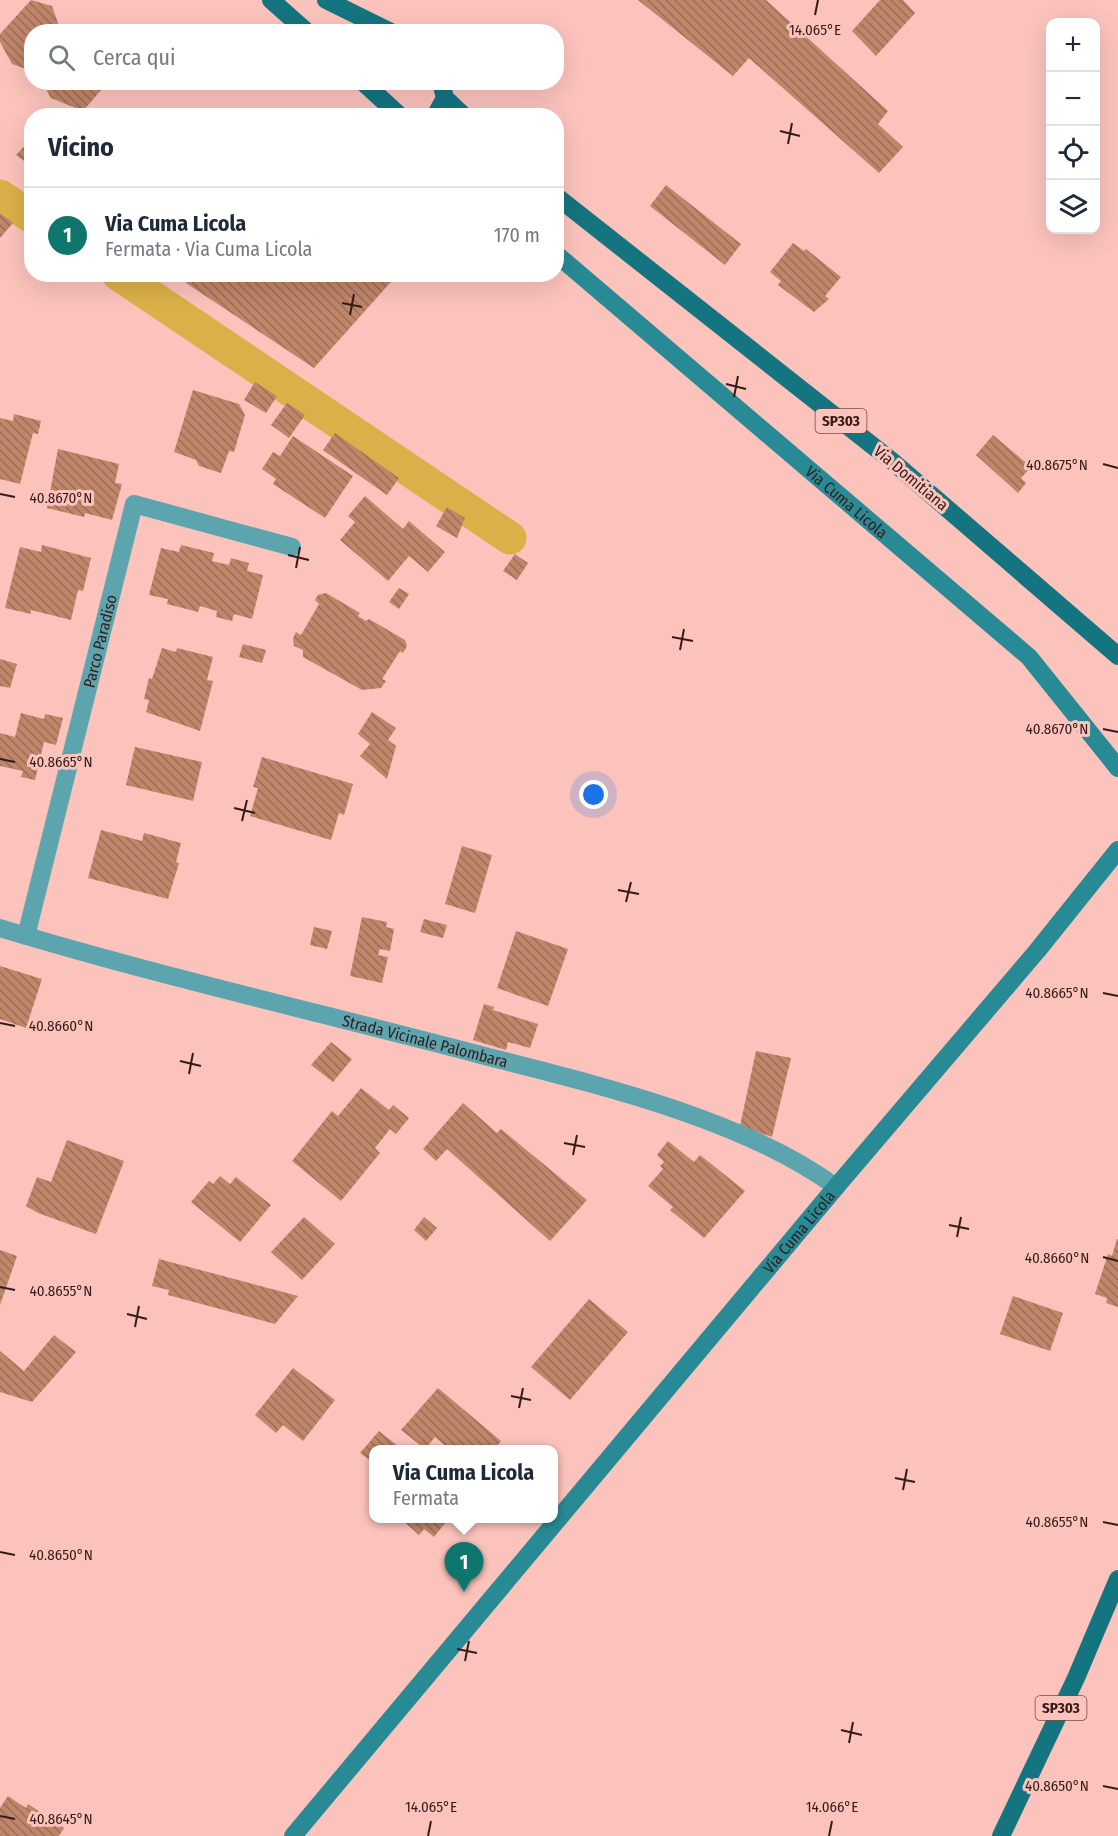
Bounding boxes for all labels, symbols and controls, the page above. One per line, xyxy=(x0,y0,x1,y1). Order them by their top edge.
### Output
map controls xyxy=(1046,18,1100,234)
button: + xyxy=(1046,18,1100,72)
text: 14.065°E xyxy=(789,21,841,39)
search box xyxy=(24,24,564,90)
icon: search xyxy=(45,41,78,74)
text: Cerca qui xyxy=(93,44,176,71)
button: − xyxy=(1046,72,1100,126)
button: locate xyxy=(1046,126,1100,180)
text: Vicino xyxy=(48,132,114,163)
button: layers xyxy=(1046,180,1100,234)
text: Via Cuma Licola xyxy=(105,210,246,237)
text: 1 xyxy=(63,223,72,247)
text: 170 m xyxy=(494,223,540,247)
text: Fermata · Via Cuma Licola xyxy=(105,237,312,261)
road number: SP303 xyxy=(816,409,866,433)
street label: Via Domitiana xyxy=(870,441,952,515)
text: 40.8675°N xyxy=(1026,456,1088,474)
street label: Via Cuma Licola xyxy=(802,461,892,542)
text: 40.8670°N xyxy=(30,489,92,507)
street label: Parco Paradiso xyxy=(79,592,121,690)
text: 40.8670°N xyxy=(1026,720,1088,738)
text: 40.8665°N xyxy=(29,753,93,771)
your location xyxy=(579,780,608,809)
text: 40.8665°N xyxy=(1025,984,1089,1002)
street label: Strada Vicinale Palombara xyxy=(340,1010,510,1071)
text: 40.8660°N xyxy=(29,1017,93,1035)
street label: Via Cuma Licola xyxy=(759,1186,839,1277)
text: 40.8660°N xyxy=(1025,1249,1089,1267)
text: 40.8655°N xyxy=(30,1282,92,1300)
popup xyxy=(369,1445,558,1523)
text: Via Cuma Licola xyxy=(393,1459,534,1486)
text: Fermata xyxy=(393,1486,459,1510)
text: 40.8655°N xyxy=(1026,1513,1088,1531)
pin: 1 xyxy=(444,1542,484,1592)
text: 40.8650°N xyxy=(29,1546,93,1564)
road number: SP303 xyxy=(1036,1696,1086,1720)
text: 40.8650°N xyxy=(1025,1777,1089,1795)
text: 14.065°E xyxy=(405,1798,457,1816)
text: 14.066°E xyxy=(806,1798,858,1816)
text: 40.8645°N xyxy=(29,1810,93,1828)

